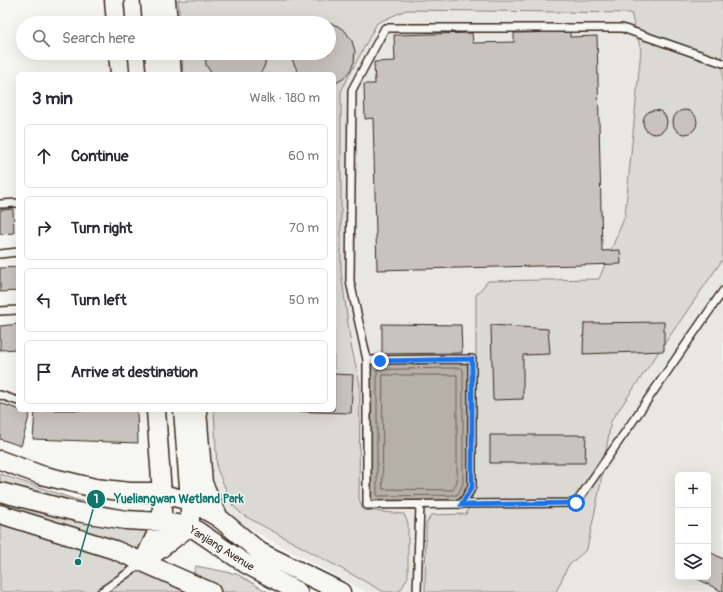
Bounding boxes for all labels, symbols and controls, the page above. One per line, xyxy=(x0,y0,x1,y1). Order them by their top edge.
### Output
search box xyxy=(16,16,336,60)
icon: search xyxy=(30,27,52,49)
text: Search here xyxy=(62,29,135,48)
text: 3 min xyxy=(32,88,73,109)
text: Walk · 180 m xyxy=(250,90,320,106)
icon: ahead xyxy=(33,145,55,167)
text: Continue xyxy=(71,147,129,166)
text: 60 m xyxy=(288,148,319,164)
icon: right xyxy=(33,217,55,239)
text: Turn right xyxy=(71,219,132,238)
text: 70 m xyxy=(289,220,319,236)
icon: left xyxy=(33,289,55,311)
text: Turn left xyxy=(71,291,127,310)
text: 50 m xyxy=(289,292,319,308)
route end xyxy=(371,352,389,370)
icon: arrive xyxy=(33,361,55,383)
text: Arrive at destination xyxy=(71,363,198,382)
map controls xyxy=(675,472,711,580)
button: + xyxy=(675,472,711,508)
callout: Yueliangwan Wetland Park xyxy=(86,487,251,511)
text: 1 xyxy=(94,492,98,507)
text: Yueliangwan Wetland Park xyxy=(113,492,245,507)
route start xyxy=(567,494,585,512)
button: − xyxy=(675,508,711,544)
street label: Yanjiang Avenue xyxy=(186,523,257,574)
button: layers xyxy=(675,544,711,580)

